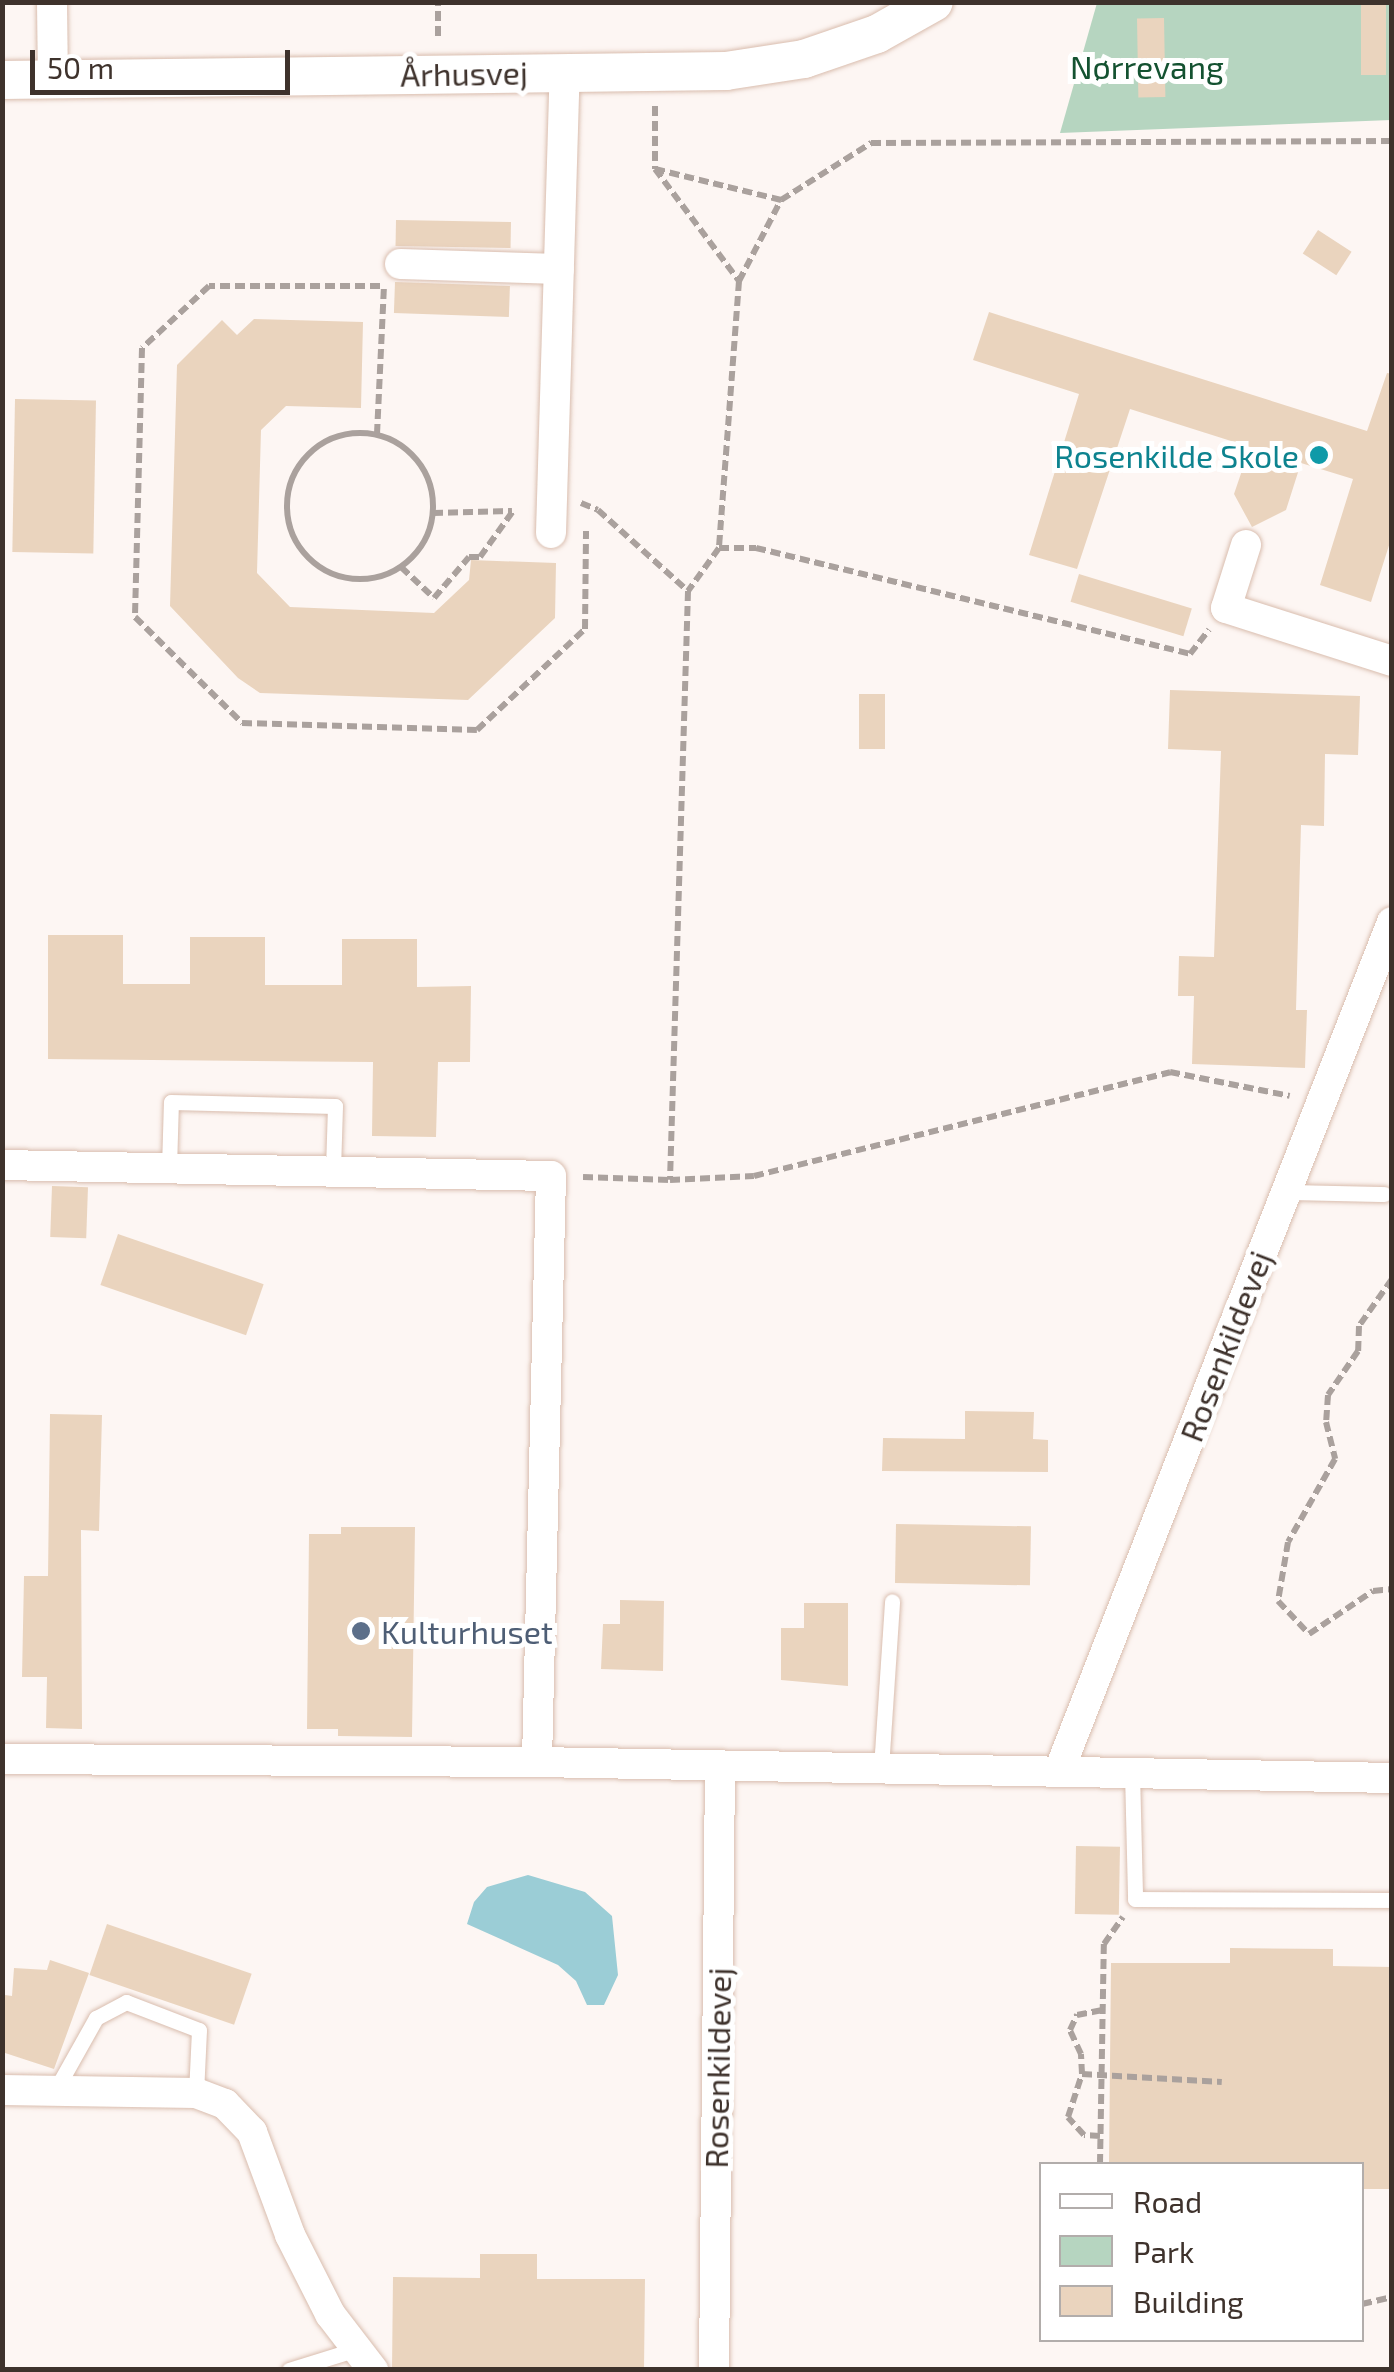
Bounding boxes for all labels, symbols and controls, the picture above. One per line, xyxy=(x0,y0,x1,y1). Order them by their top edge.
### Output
scale bar xyxy=(35,30,295,92)
park label: Nørrevang xyxy=(1070,47,1224,85)
text: 50 m xyxy=(47,49,114,85)
street label: Århusvej xyxy=(400,53,528,93)
place label: Rosenkilde Skole xyxy=(1054,436,1299,474)
marker: Rosenkilde Skole xyxy=(1308,444,1330,466)
street label: Rosenkildevej xyxy=(1171,1245,1279,1447)
place label: Kulturhuset xyxy=(381,1612,553,1650)
marker: Kulturhuset xyxy=(350,1620,372,1642)
street label: Rosenkildevej xyxy=(696,1967,738,2169)
legend xyxy=(1039,2162,1364,2342)
text: Road xyxy=(1133,2183,1202,2219)
text: Park xyxy=(1133,2233,1194,2269)
text: Building xyxy=(1133,2283,1244,2319)

